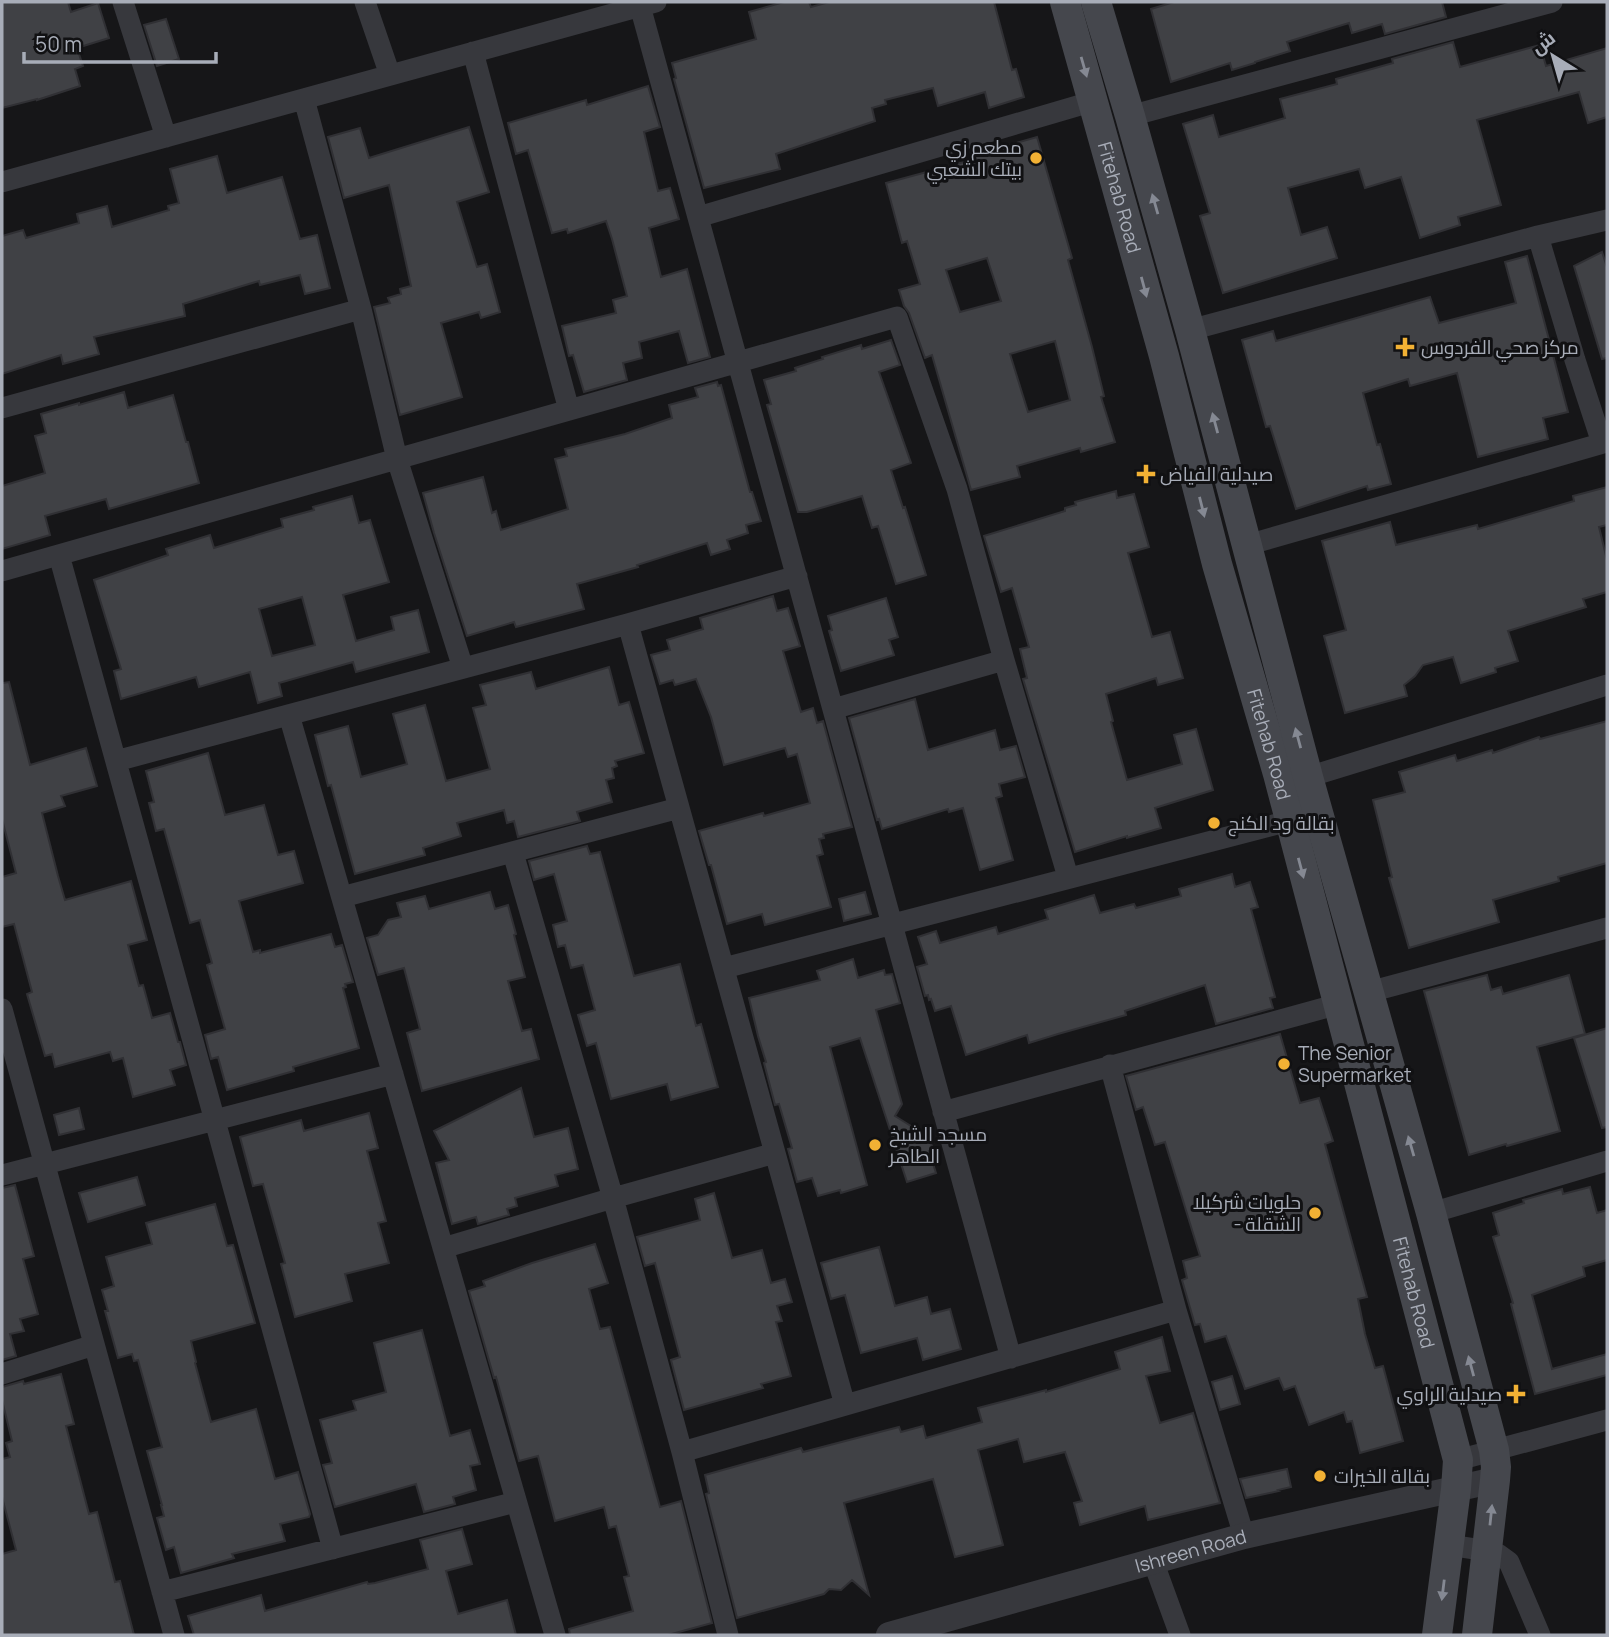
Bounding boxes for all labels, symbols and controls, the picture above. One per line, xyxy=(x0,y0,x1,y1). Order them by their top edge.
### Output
scale bar xyxy=(24,21,217,65)
north arrow xyxy=(1518,21,1588,91)
text: ش xyxy=(1525,25,1560,60)
text: 50 m xyxy=(35,30,82,58)
one-way arrow xyxy=(1079,57,1089,78)
place label: مطعم زي بيتك الشعبي xyxy=(927,134,1022,184)
street label: Fitehab Road xyxy=(1092,139,1148,256)
marker: مطعم زي بيتك الشعبي xyxy=(1028,150,1044,166)
one-way arrow xyxy=(1149,193,1159,214)
one-way arrow xyxy=(1140,276,1150,297)
place label: مركز صحي الفردوس xyxy=(1421,334,1579,362)
marker: مركز صحي الفردوس xyxy=(1395,337,1415,357)
one-way arrow xyxy=(1209,412,1219,433)
place label: صيدلية الفياض xyxy=(1160,461,1273,487)
marker: صيدلية الفياض xyxy=(1138,466,1154,482)
one-way arrow xyxy=(1197,496,1208,518)
street label: Fitehab Road xyxy=(1241,686,1297,803)
one-way arrow xyxy=(1292,727,1303,749)
place label: بقالة ود الكنج xyxy=(1228,810,1335,837)
marker: بقالة ود الكنج xyxy=(1206,815,1222,831)
one-way arrow xyxy=(1296,857,1307,879)
place label: The Senior Supermarket xyxy=(1298,1040,1412,1088)
marker: The Senior Supermarket xyxy=(1276,1056,1292,1072)
place label: مسجد الشيخ الطاهر xyxy=(888,1121,987,1169)
one-way arrow xyxy=(1406,1135,1416,1156)
marker: مسجد الشيخ الطاهر xyxy=(867,1137,883,1153)
place label: حلويات شركيلا - الشقلة xyxy=(1193,1189,1301,1237)
marker: حلويات شركيلا - الشقلة xyxy=(1307,1205,1323,1221)
street label: Fitehab Road xyxy=(1387,1234,1441,1351)
one-way arrow xyxy=(1465,1354,1476,1376)
place label: صيدلية الراوي xyxy=(1397,1381,1502,1409)
marker: صيدلية الراوي xyxy=(1508,1386,1524,1402)
place label: بقالة الخيرات xyxy=(1334,1463,1430,1489)
marker: بقالة الخيرات xyxy=(1312,1468,1328,1484)
one-way arrow xyxy=(1486,1504,1497,1526)
street label: Ishreen Road xyxy=(1132,1523,1249,1579)
one-way arrow xyxy=(1438,1579,1449,1601)

